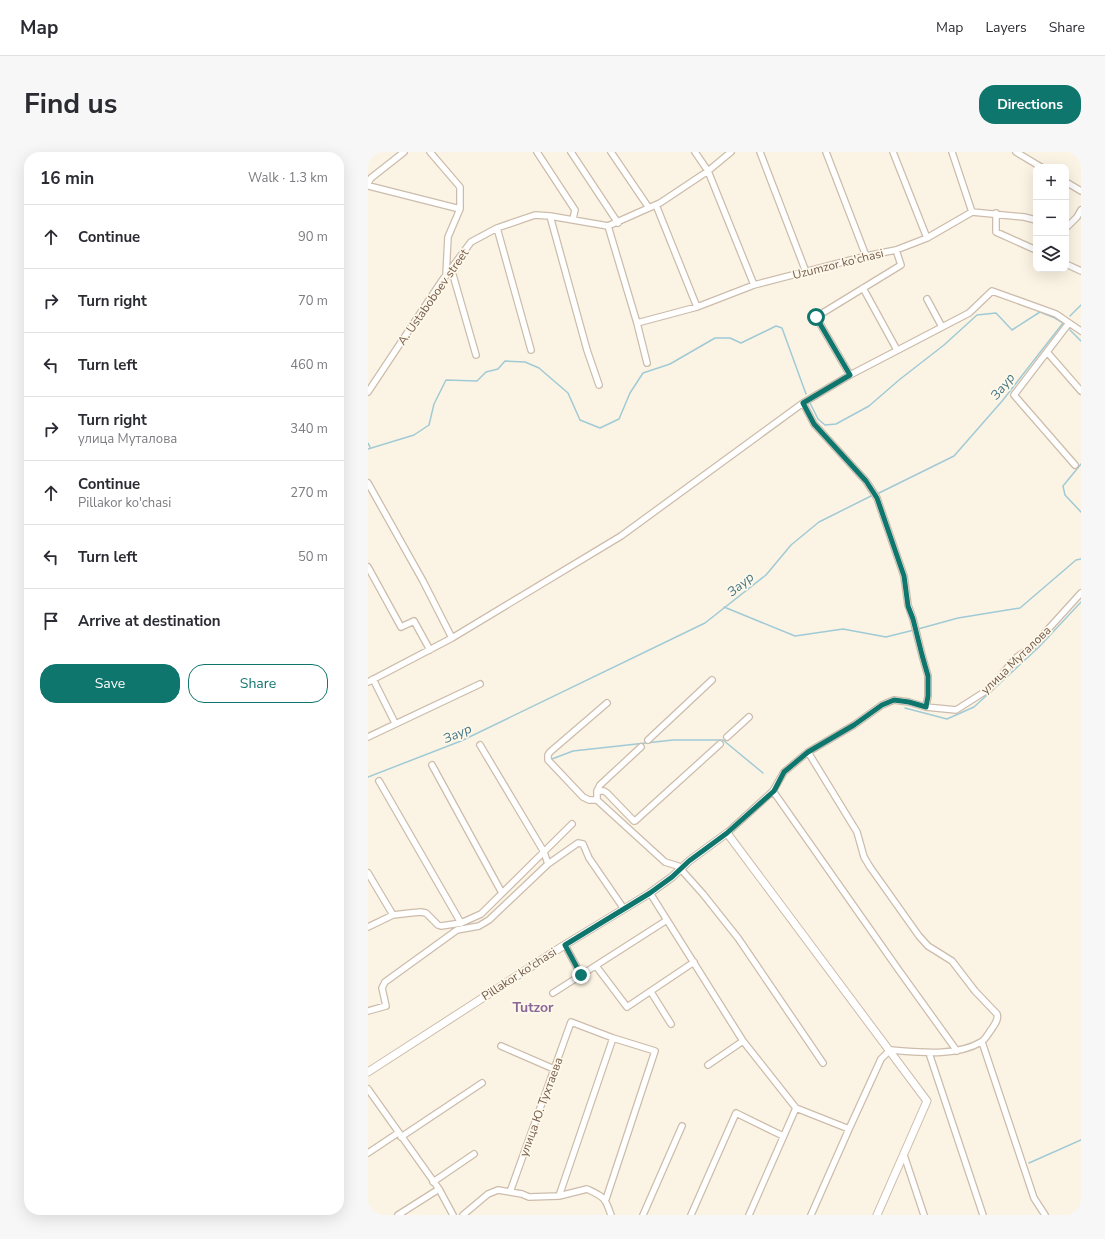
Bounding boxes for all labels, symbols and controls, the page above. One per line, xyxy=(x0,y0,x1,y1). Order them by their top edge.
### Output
text: Map xyxy=(20,15,58,41)
text: Map xyxy=(936,18,963,37)
text: Layers xyxy=(985,18,1027,37)
text: Share xyxy=(1049,18,1085,37)
text: Find us xyxy=(24,85,118,123)
button: Directions xyxy=(979,85,1081,124)
map controls xyxy=(1033,164,1069,272)
button: + xyxy=(1033,164,1069,200)
text: 16 min xyxy=(40,167,94,190)
text: Walk · 1.3 km xyxy=(248,169,328,187)
button: − xyxy=(1033,200,1069,236)
icon: ahead xyxy=(40,226,62,248)
text: Continue xyxy=(78,227,140,247)
text: 90 m xyxy=(298,228,328,246)
button: layers xyxy=(1033,236,1069,272)
street label: A. Ustaboboev street xyxy=(394,245,473,348)
street label: Uzumzor ko'chasi xyxy=(791,245,885,283)
icon: right xyxy=(40,290,62,312)
text: Turn right xyxy=(78,291,147,311)
text: 70 m xyxy=(298,292,328,310)
route start xyxy=(807,308,825,326)
icon: left xyxy=(40,354,62,376)
text: Turn left xyxy=(78,355,137,375)
text: 460 m xyxy=(290,356,328,374)
water label: Заур xyxy=(986,369,1019,404)
text: Turn right xyxy=(78,410,147,430)
icon: right xyxy=(40,418,62,440)
text: 340 m xyxy=(290,420,328,438)
text: улица Муталова xyxy=(78,430,177,448)
text: Continue xyxy=(78,474,140,494)
icon: ahead xyxy=(40,482,62,504)
text: 270 m xyxy=(290,484,328,502)
text: Pillakor ko'chasi xyxy=(78,494,171,512)
icon: left xyxy=(40,546,62,568)
text: Turn left xyxy=(78,547,137,567)
text: 50 m xyxy=(298,548,328,566)
water label: Заур xyxy=(723,568,758,601)
icon: arrive xyxy=(40,610,62,632)
text: Arrive at destination xyxy=(78,611,221,631)
street label: улица Муталова xyxy=(977,622,1055,698)
button: Save xyxy=(40,664,180,703)
button: Share xyxy=(188,664,328,703)
water label: Заур xyxy=(440,720,475,748)
street label: Pillakor ko'chasi xyxy=(478,944,560,1004)
route end xyxy=(572,966,590,984)
district label: Tutzor xyxy=(512,998,554,1017)
street label: улица Ю. Тухтаева xyxy=(516,1055,566,1159)

